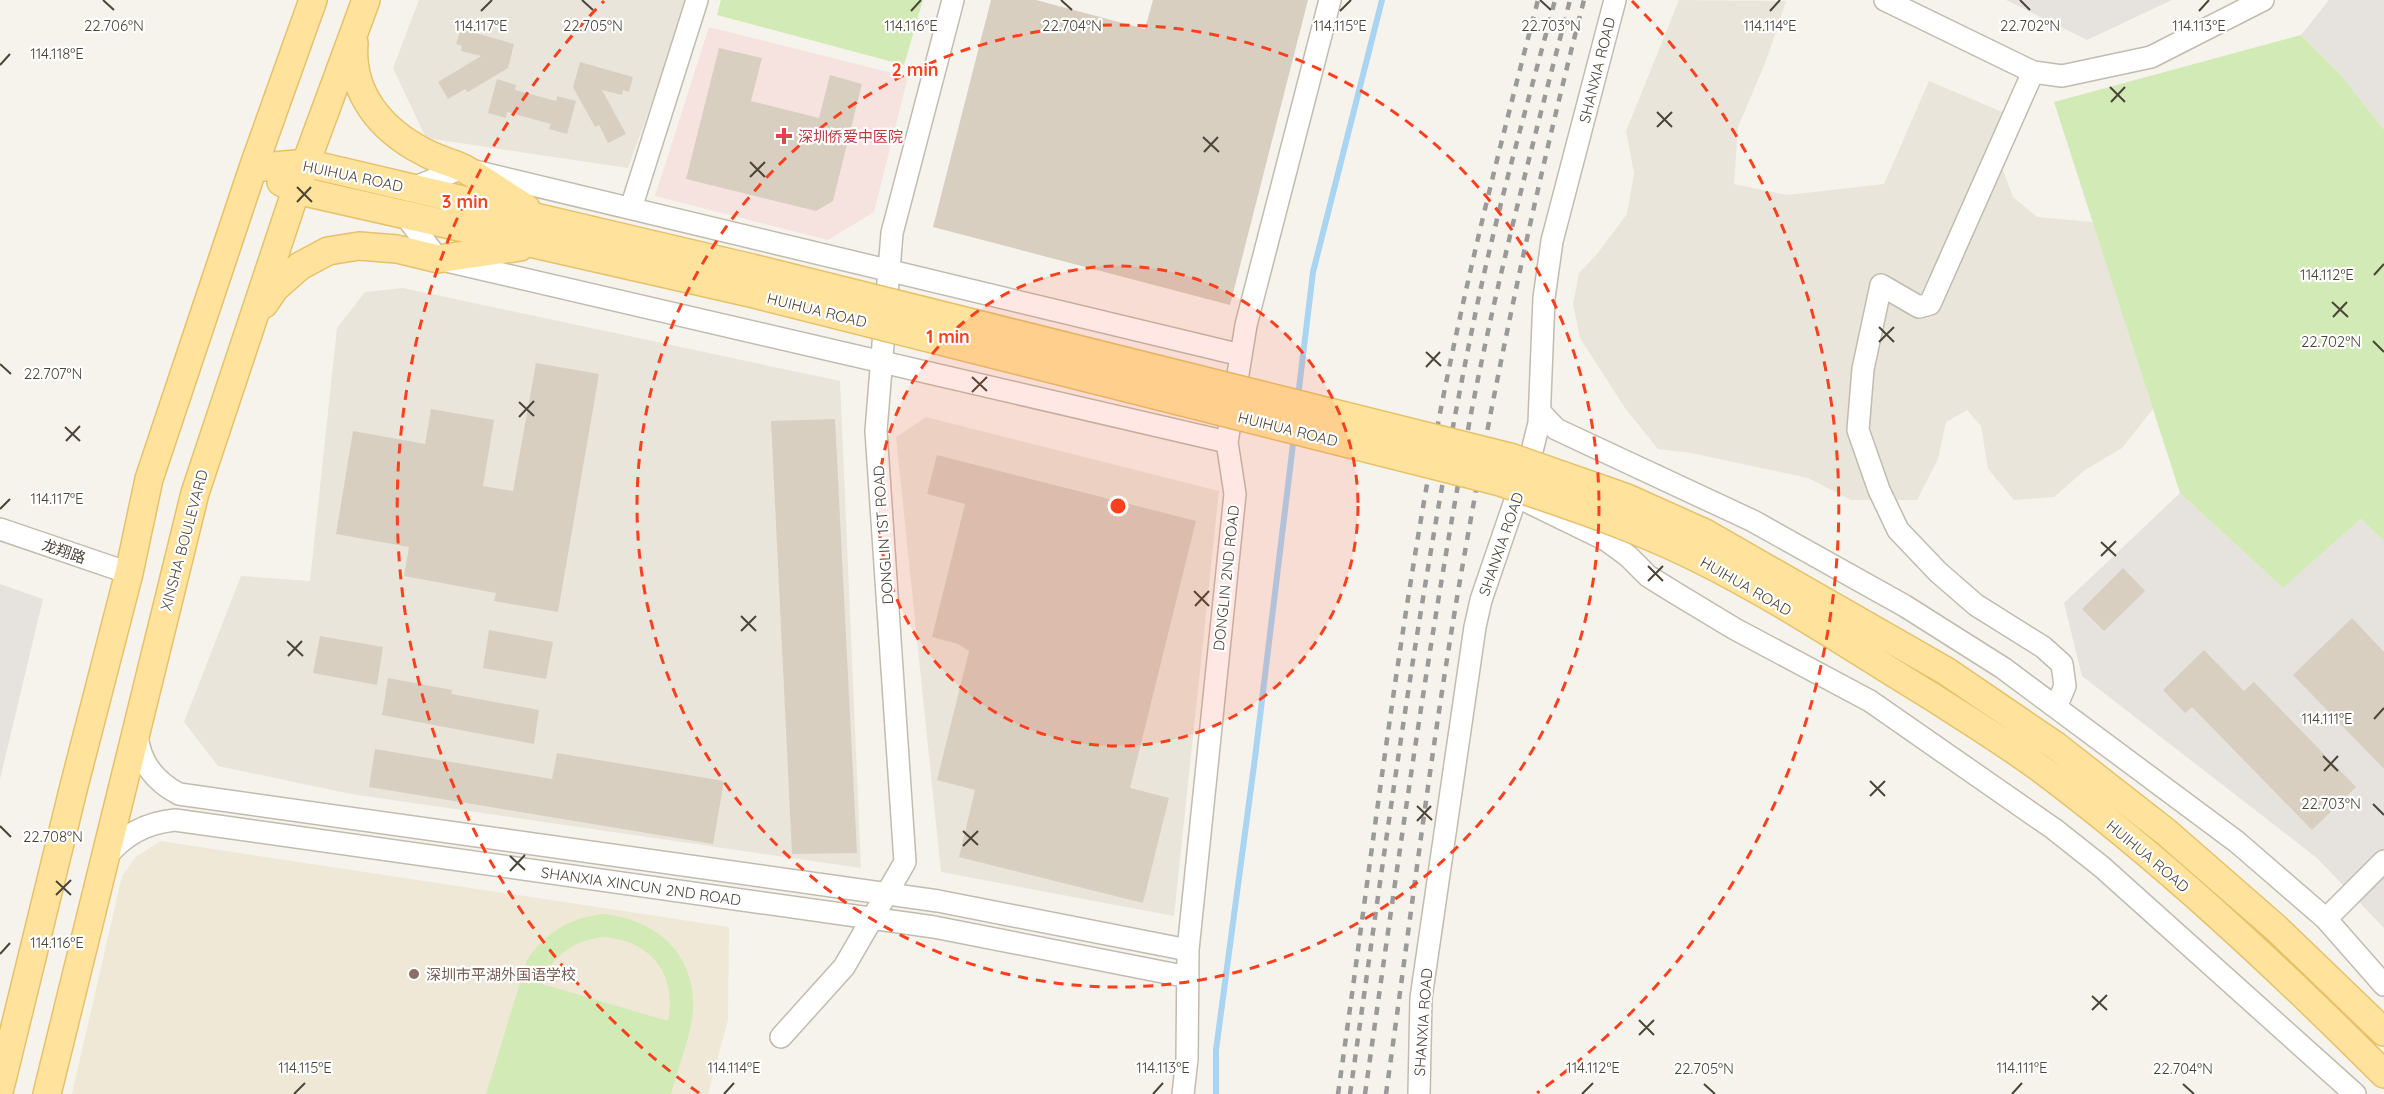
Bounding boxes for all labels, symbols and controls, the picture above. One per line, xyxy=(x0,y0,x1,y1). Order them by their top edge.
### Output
street label: SHANXIA ROAD xyxy=(1575,15,1619,125)
text: 22.706°N xyxy=(84,16,144,35)
text: 114.117°E xyxy=(454,16,508,35)
text: 22.705°N xyxy=(563,16,623,35)
text: 114.116°E xyxy=(884,16,938,35)
text: 22.704°N xyxy=(1042,16,1102,35)
text: 114.115°E xyxy=(1313,16,1367,35)
text: 22.703°N xyxy=(1521,16,1581,35)
text: 114.114°E xyxy=(1743,16,1797,35)
text: 22.702°N xyxy=(2000,16,2060,35)
text: 114.113°E xyxy=(2172,16,2226,35)
text: 114.118°E xyxy=(30,44,84,63)
text: 2 min xyxy=(892,58,938,81)
marker: 深圳侨爱中医院 xyxy=(775,127,793,145)
place label: 深圳侨爱中医院 xyxy=(798,127,903,146)
street label: HUIHUA ROAD xyxy=(301,156,405,196)
text: 3 min xyxy=(442,190,488,213)
text: 114.112°E xyxy=(2300,265,2354,284)
street label: HUIHUA ROAD xyxy=(765,288,869,332)
text: 1 min xyxy=(926,325,970,348)
text: 22.702°N xyxy=(2301,332,2361,351)
text: 22.707°N xyxy=(24,364,82,383)
street label: HUIHUA ROAD xyxy=(1236,407,1340,451)
street label: DONGLIN 1ST ROAD xyxy=(869,465,897,605)
street label: XINSHA BOULEVARD xyxy=(156,467,212,613)
text: 114.117°E xyxy=(30,489,84,508)
street label: SHANXIA ROAD xyxy=(1474,490,1528,598)
centre of rings xyxy=(1108,496,1128,516)
street label: DONGLIN 2ND ROAD xyxy=(1209,504,1243,652)
street label: 龙翔路 xyxy=(40,535,88,567)
street label: HUIHUA ROAD xyxy=(1697,552,1795,620)
text: 114.111°E xyxy=(2301,709,2353,728)
text: 22.703°N xyxy=(2301,794,2361,813)
street label: HUIHUA ROAD xyxy=(2103,816,2193,896)
text: 22.708°N xyxy=(23,827,83,846)
street label: SHANXIA XINCUN 2ND ROAD xyxy=(540,863,742,909)
text: 114.116°E xyxy=(30,933,84,952)
place label: 深圳市平湖外国语学校 xyxy=(426,965,576,984)
marker: 深圳市平湖外国语学校 xyxy=(407,967,421,981)
street label: SHANXIA ROAD xyxy=(1410,967,1436,1077)
text: 114.115°E xyxy=(278,1058,332,1077)
text: 114.114°E xyxy=(707,1058,761,1077)
text: 114.113°E xyxy=(1136,1058,1190,1077)
text: 114.112°E xyxy=(1566,1058,1620,1077)
text: 114.111°E xyxy=(1996,1058,2048,1077)
text: 22.705°N xyxy=(1674,1059,1734,1078)
text: 22.704°N xyxy=(2153,1059,2213,1078)

